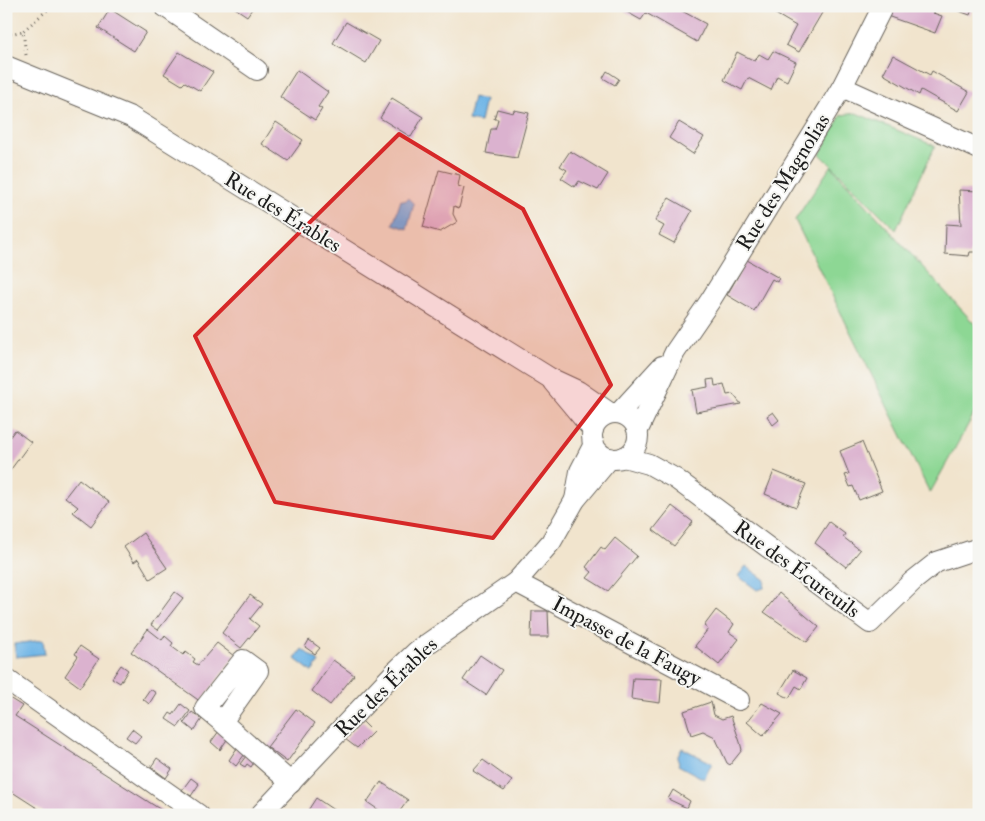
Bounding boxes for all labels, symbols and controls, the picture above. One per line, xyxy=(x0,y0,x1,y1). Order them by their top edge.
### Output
street label: Rue des Magnolias xyxy=(731,109,836,256)
street label: Rue des Érables xyxy=(219,166,346,259)
street label: Rue des Écureuils xyxy=(728,514,865,624)
street label: Impasse de la Faugy xyxy=(547,591,707,693)
street label: Rue des Érables xyxy=(329,632,443,743)

